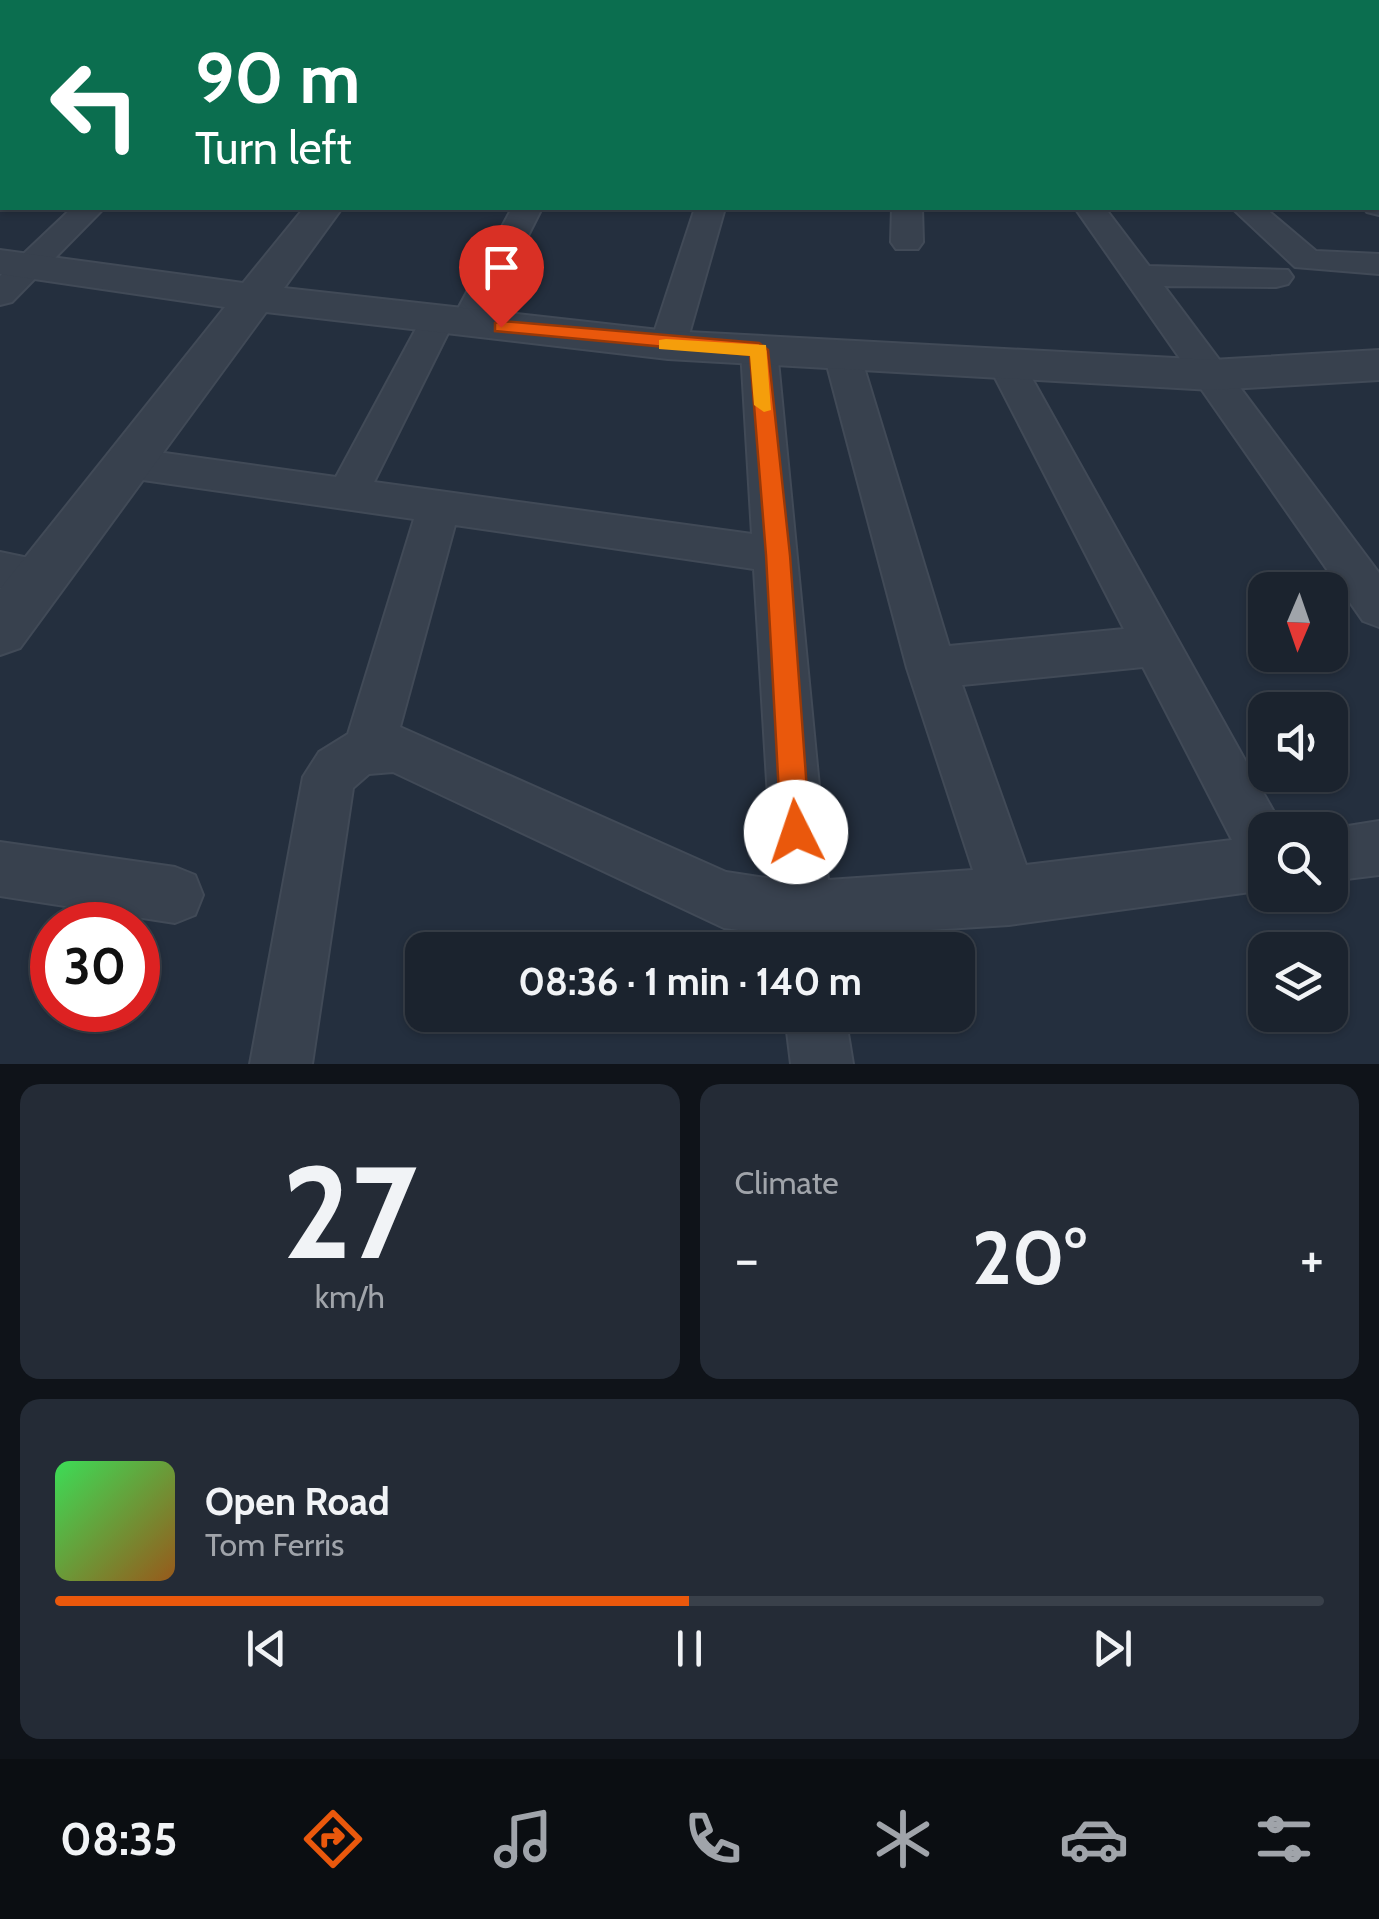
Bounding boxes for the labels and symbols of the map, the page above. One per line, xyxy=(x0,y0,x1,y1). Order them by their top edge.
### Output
pin xyxy=(459,225,544,328)
north arrow xyxy=(1248,572,1348,672)
position arrow xyxy=(744,780,848,884)
speed limit sign: 30 xyxy=(30,902,160,1032)

